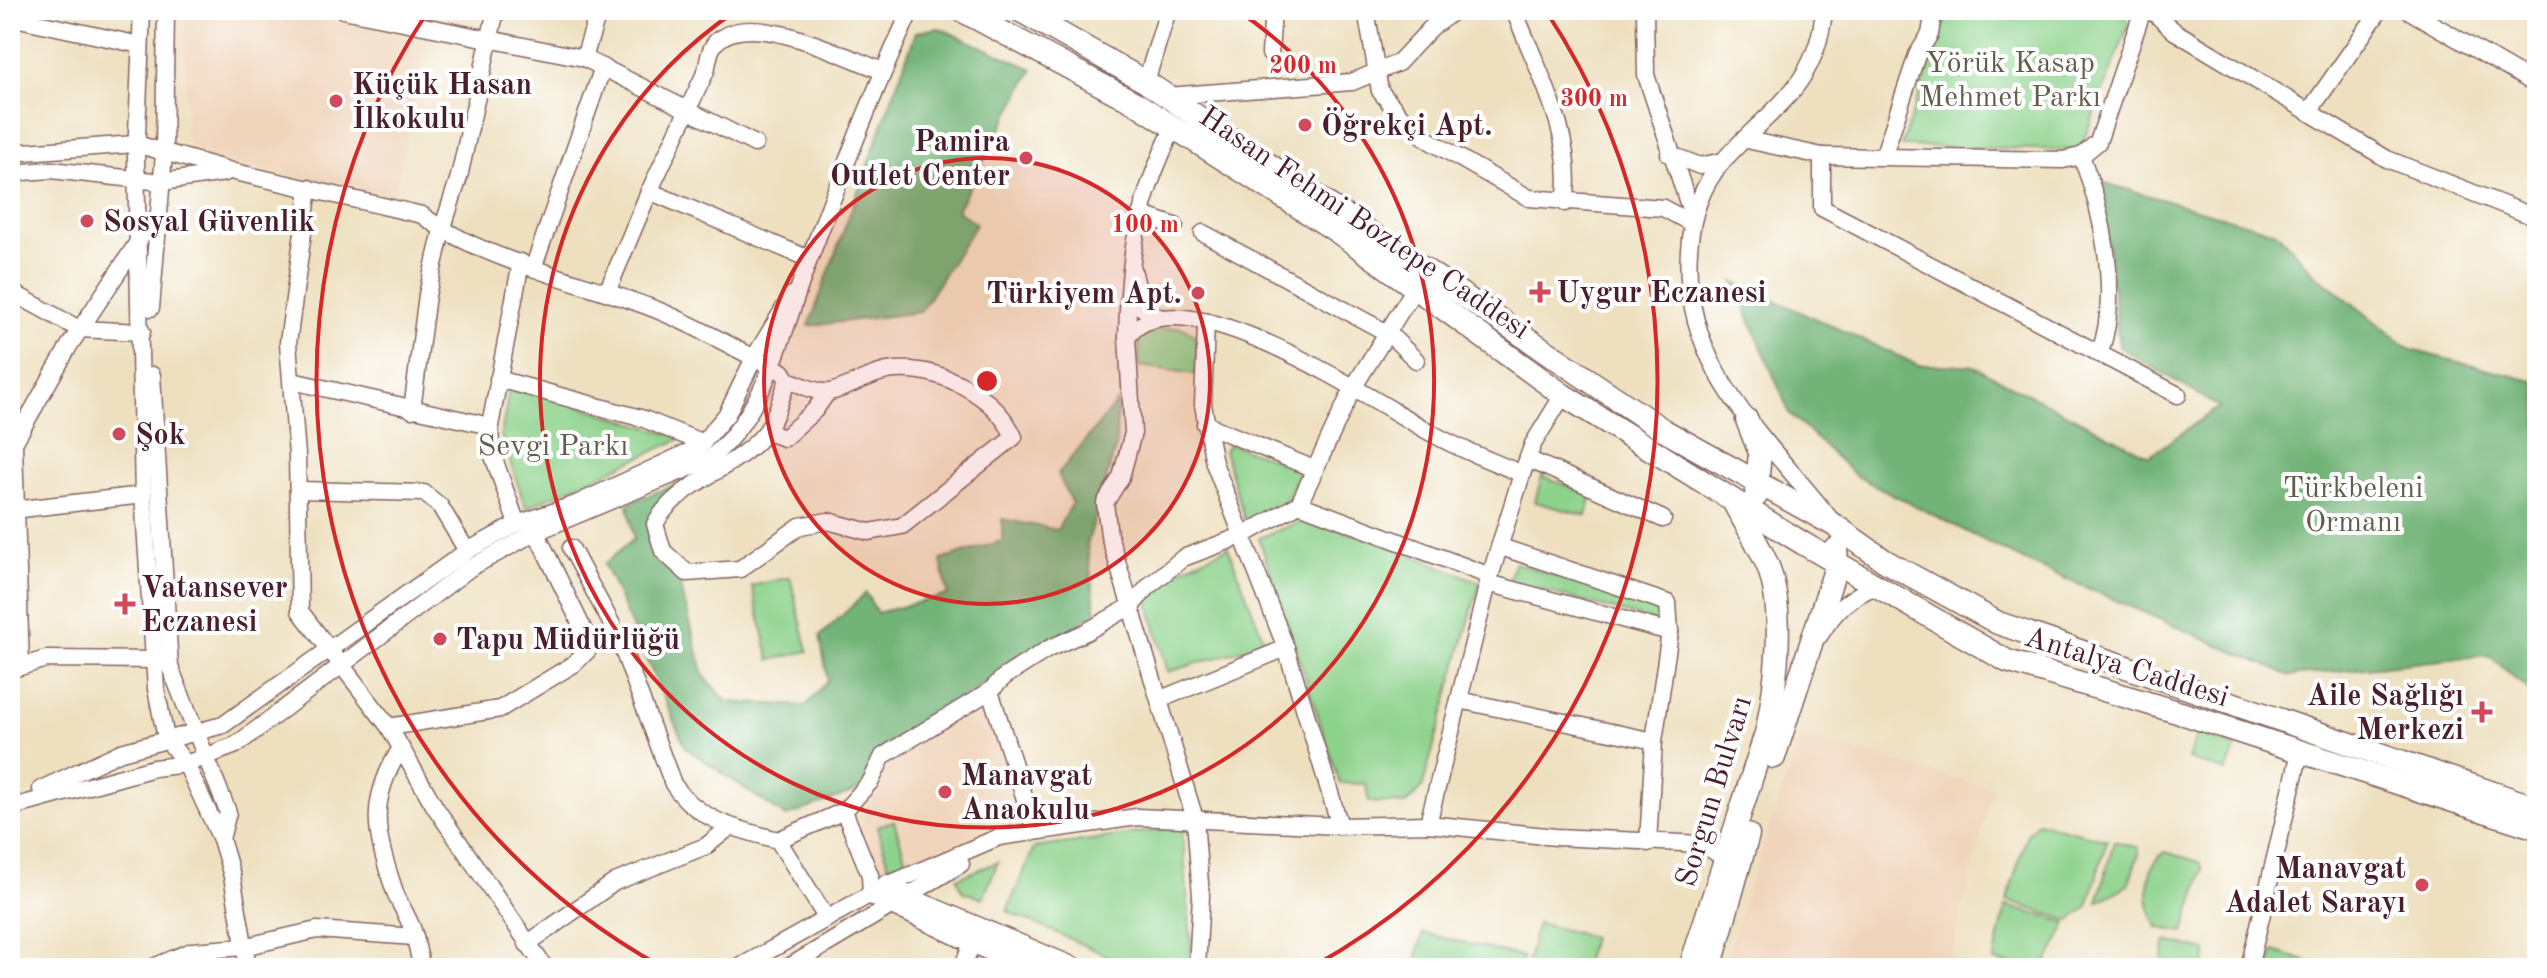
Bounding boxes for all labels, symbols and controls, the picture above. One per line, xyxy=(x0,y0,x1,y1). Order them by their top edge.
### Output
park label: Yörük Kasap Mehmet Parkı xyxy=(1919,49,2101,113)
text: 200 m xyxy=(1269,55,1337,79)
place label: Küçük Hasan İlkokulu xyxy=(352,71,532,135)
text: 300 m xyxy=(1560,88,1628,112)
marker: Küçük Hasan İlkokulu xyxy=(327,92,345,110)
street label: Hasan Fehmi Boztepe Caddesi xyxy=(1193,102,1535,346)
place label: Öğrekçi Apt. xyxy=(1321,107,1493,142)
marker: Öğrekçi Apt. xyxy=(1296,116,1314,134)
place label: Pamira Outlet Center xyxy=(830,128,1010,192)
marker: Pamira Outlet Center xyxy=(1017,149,1035,167)
place label: Sosyal Güvenlik xyxy=(103,208,315,238)
marker: Sosyal Güvenlik xyxy=(78,212,96,230)
text: 100 m xyxy=(1111,214,1179,238)
place label: Uygur Eczanesi xyxy=(1556,279,1766,309)
place label: Türkiyem Apt. xyxy=(986,280,1182,310)
marker: Uygur Eczanesi xyxy=(1531,283,1549,301)
marker: Türkiyem Apt. xyxy=(1189,284,1207,302)
centre of rings xyxy=(973,367,1001,395)
place label: Şok xyxy=(135,421,186,451)
marker: Şok xyxy=(110,425,128,443)
park label: Sevgi Parkı xyxy=(478,432,628,462)
park label: Türkbeleni Ormanı xyxy=(2283,474,2423,538)
place label: Vatansever Eczanesi xyxy=(141,574,288,638)
marker: Vatansever Eczanesi xyxy=(116,595,134,613)
street label: Antalya Caddesi xyxy=(2021,623,2232,713)
place label: Tapu Müdürlüğü xyxy=(456,626,680,656)
marker: Tapu Müdürlüğü xyxy=(431,630,449,648)
place label: Aile Sağlığı Merkezi xyxy=(2307,682,2464,746)
street label: Sorgun Bulvarı xyxy=(1672,693,1758,890)
marker: Aile Sağlığı Merkezi xyxy=(2471,701,2493,723)
place label: Manavgat Anaokulu xyxy=(961,762,1092,826)
marker: Manavgat Anaokulu xyxy=(936,783,954,801)
place label: Manavgat Adalet Sarayı xyxy=(2225,855,2406,919)
marker: Manavgat Adalet Sarayı xyxy=(2413,876,2431,894)

